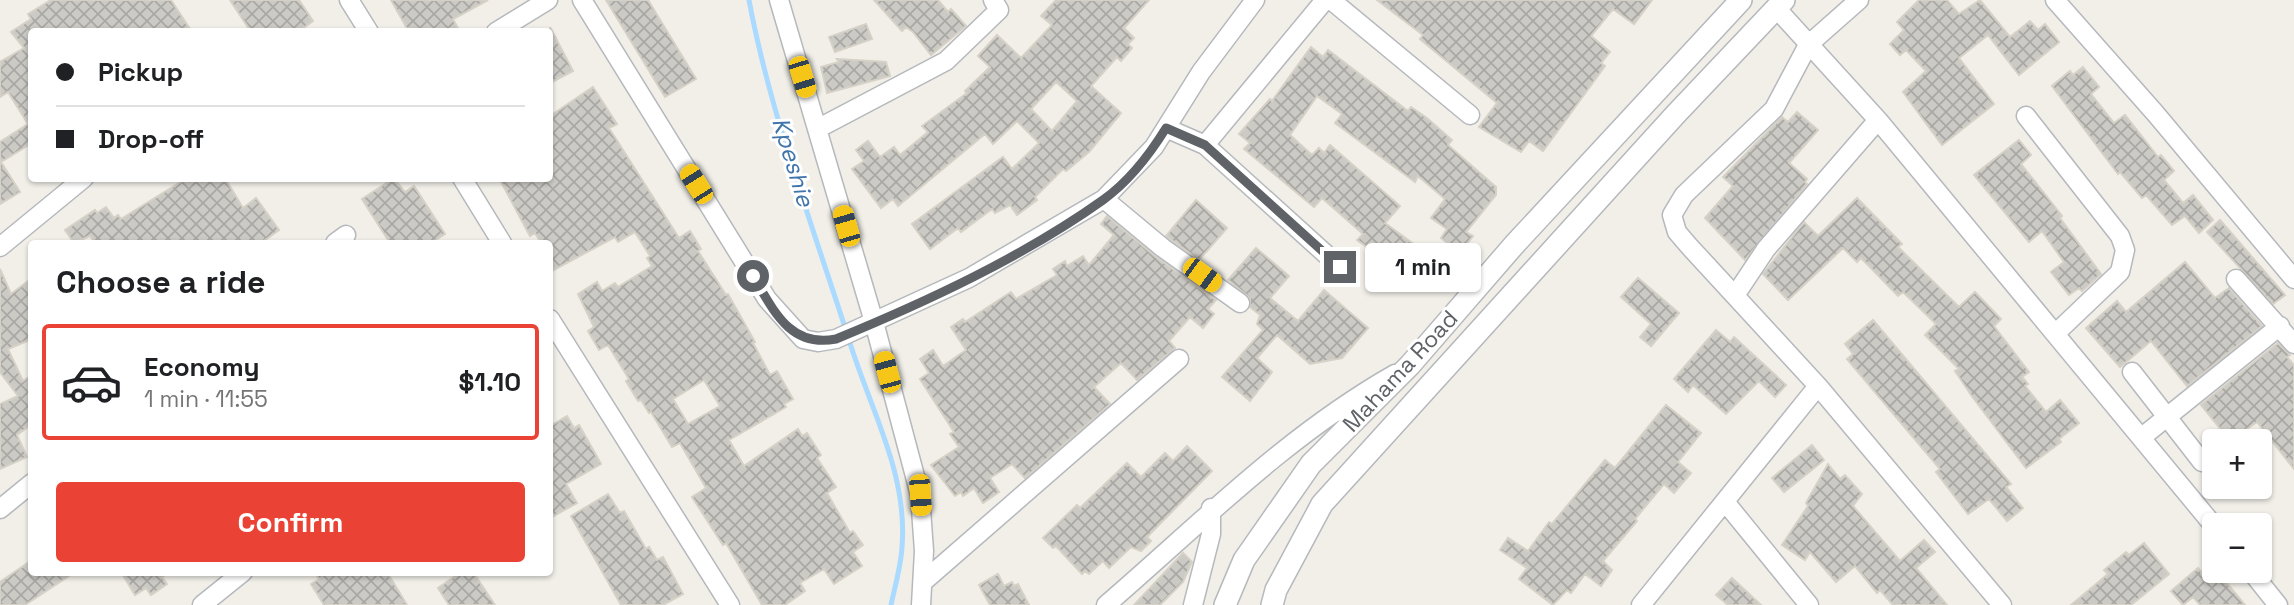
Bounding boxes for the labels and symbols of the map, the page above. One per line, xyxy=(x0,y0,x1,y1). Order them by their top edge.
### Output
car xyxy=(786,54,819,100)
water label: Kpeshie xyxy=(765,113,822,211)
car xyxy=(676,161,717,207)
car xyxy=(831,203,862,249)
callout: 1 min xyxy=(1364,243,1480,292)
route end xyxy=(1324,251,1356,283)
car xyxy=(1179,254,1226,296)
route start xyxy=(737,260,769,292)
street label: Mahama Road xyxy=(1336,304,1464,438)
car xyxy=(872,349,903,395)
car xyxy=(909,473,932,517)

